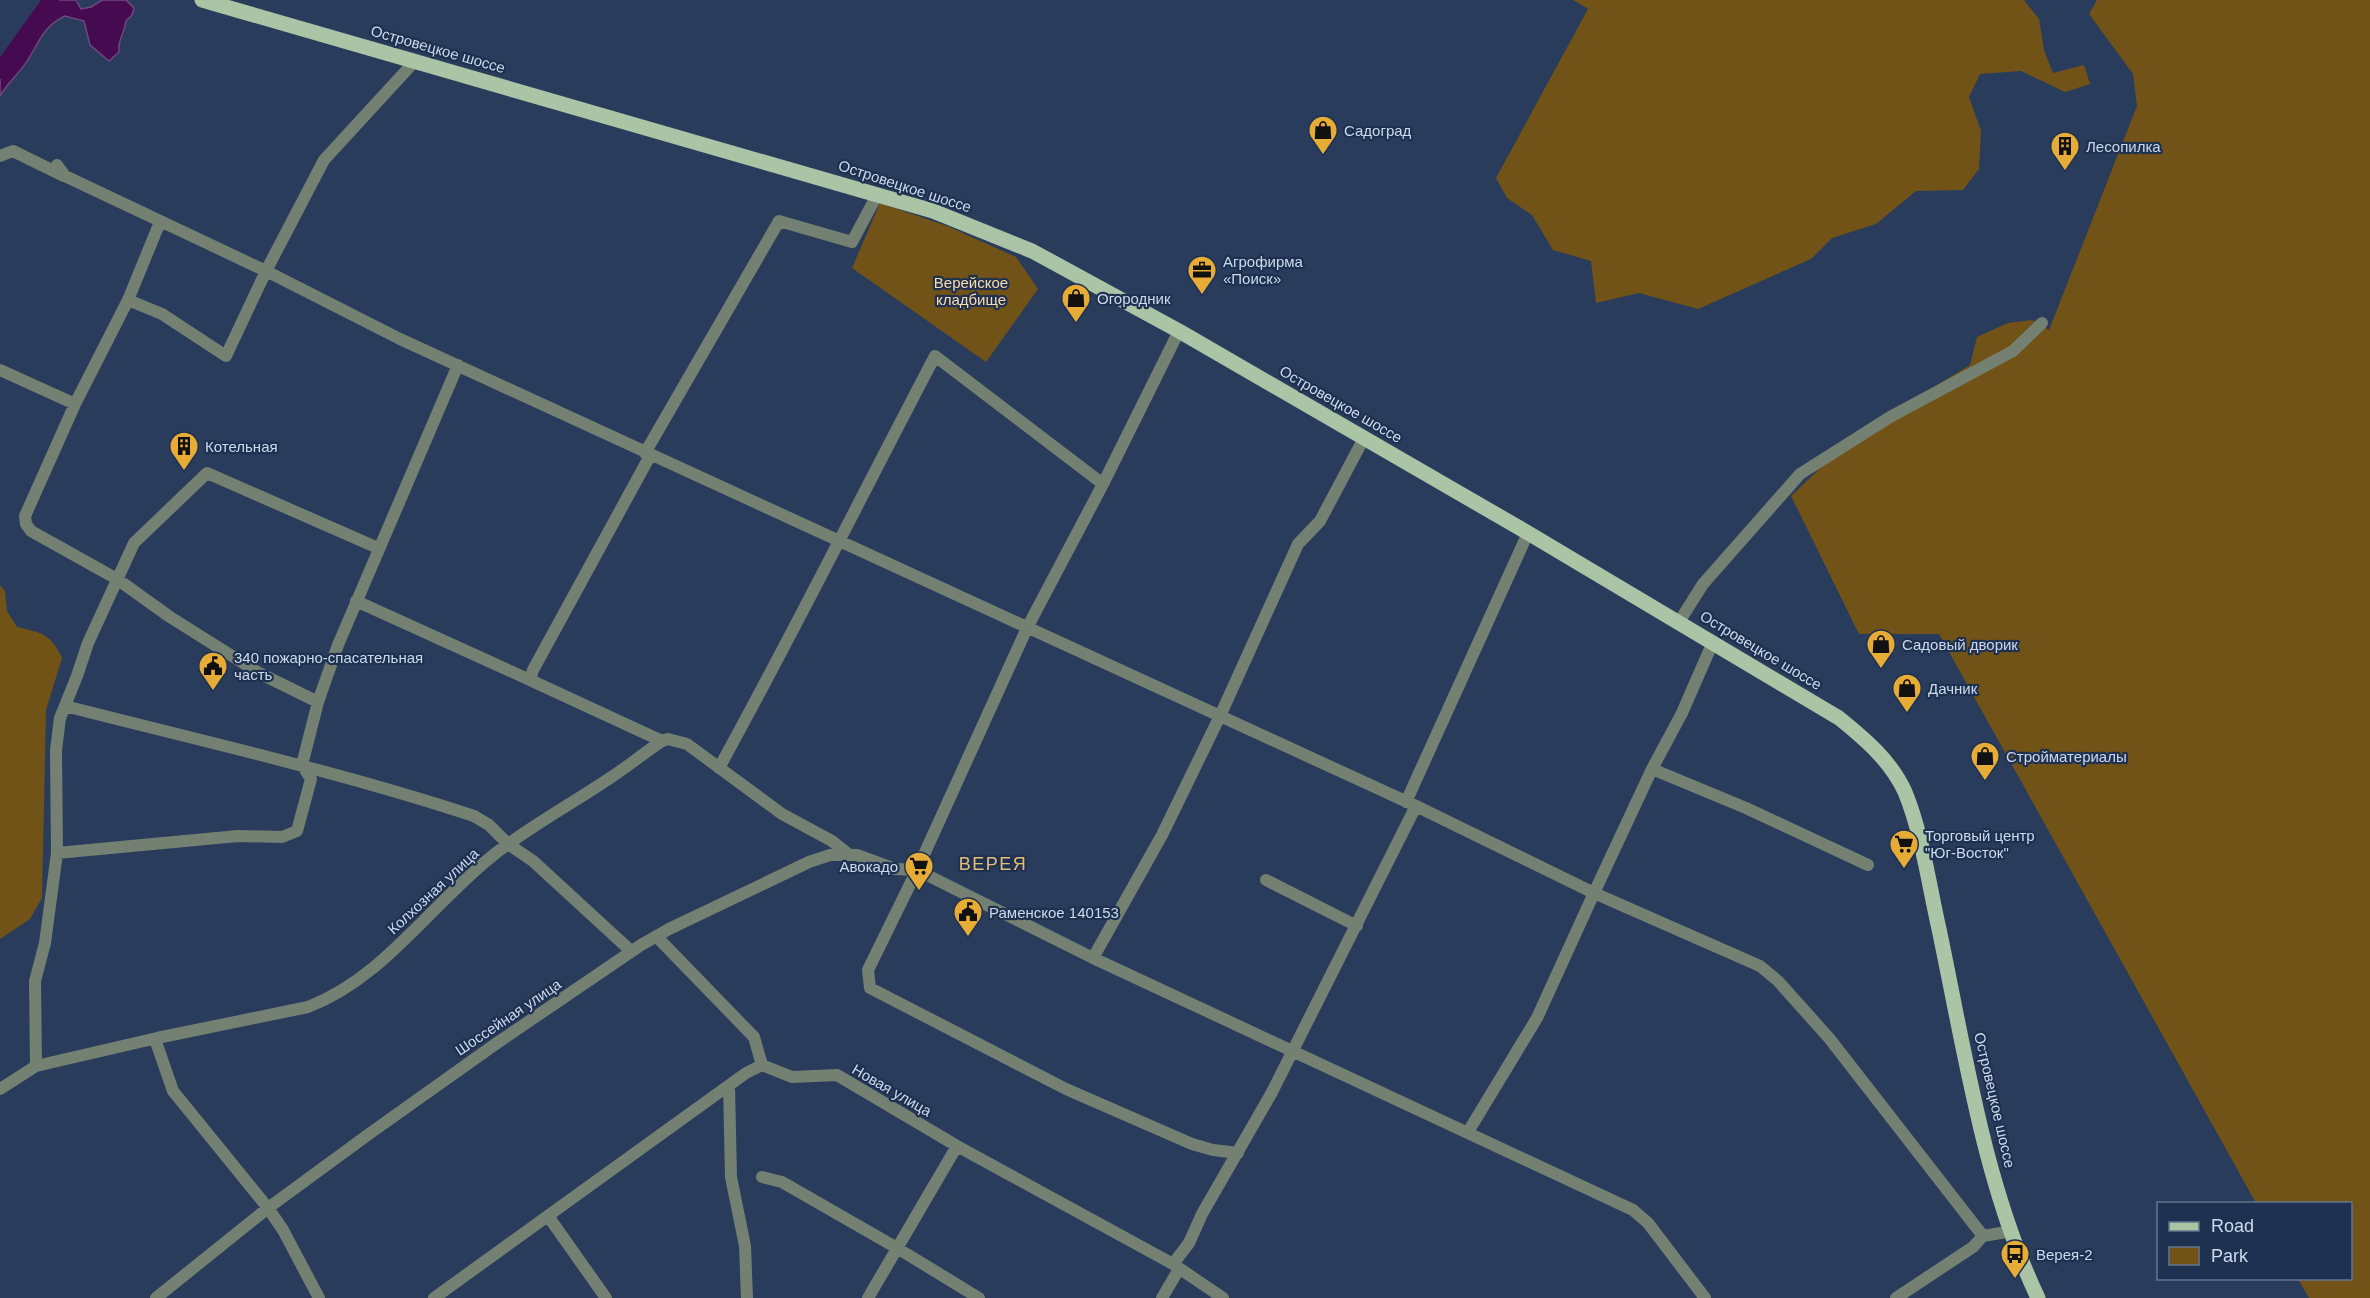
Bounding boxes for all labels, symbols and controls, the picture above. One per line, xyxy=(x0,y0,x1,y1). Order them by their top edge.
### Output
street label: Островецкое шоссе xyxy=(369,22,507,76)
shop icon: Садоград xyxy=(1307,114,1339,156)
place label: Садоград xyxy=(1344,122,1412,139)
building icon: Лесопилка xyxy=(2049,130,2081,172)
place label: Лесопилка xyxy=(2086,138,2161,155)
street label: Островецкое шоссе xyxy=(836,156,974,216)
place label: Агрофирма «Поиск» xyxy=(1223,253,1304,287)
office icon: Агрофирма «Поиск» xyxy=(1186,254,1218,296)
park label: Верейское кладбище xyxy=(934,274,1008,308)
shop icon: Огородник xyxy=(1060,282,1092,324)
place label: Огородник xyxy=(1097,290,1171,307)
street label: Островецкое шоссе xyxy=(1277,362,1405,446)
building icon: Котельная xyxy=(168,430,200,472)
place label: Котельная xyxy=(205,438,278,455)
street label: Островецкое шоссе xyxy=(1697,607,1825,693)
shop icon: Садовый дворик xyxy=(1865,628,1897,670)
place label: Садовый дворик xyxy=(1902,636,2018,653)
place label: 340 пожарно-спасательная часть xyxy=(234,649,423,683)
public building icon: 340 пожарно-спасательная часть xyxy=(197,650,229,692)
shop icon: Дачник xyxy=(1891,672,1923,714)
place label: Дачник xyxy=(1928,680,1978,697)
shop icon: Стройматериалы xyxy=(1969,740,2001,782)
place label: Стройматериалы xyxy=(2006,748,2127,765)
place label: Торговый центр "Юг-Восток" xyxy=(1925,827,2035,861)
supermarket icon: Торговый центр "Юг-Восток" xyxy=(1888,828,1920,870)
street label: Колхозная улица xyxy=(384,844,482,937)
supermarket icon: Авокадо xyxy=(903,850,935,892)
district label: ВЕРЕЯ xyxy=(959,854,1027,874)
place label: Авокадо xyxy=(840,858,898,875)
public building icon: Раменское 140153 xyxy=(952,896,984,938)
place label: Раменское 140153 xyxy=(989,904,1119,921)
street label: Шоссейная улица xyxy=(452,975,565,1059)
street label: Островецкое шоссе xyxy=(1971,1030,2019,1170)
street label: Новая улица xyxy=(849,1060,935,1120)
legend xyxy=(2157,1202,2352,1280)
text: Road xyxy=(2211,1216,2254,1236)
bus stop icon: Верея-2 xyxy=(1999,1238,2031,1280)
place label: Верея-2 xyxy=(2036,1246,2093,1263)
text: Park xyxy=(2211,1246,2249,1266)

